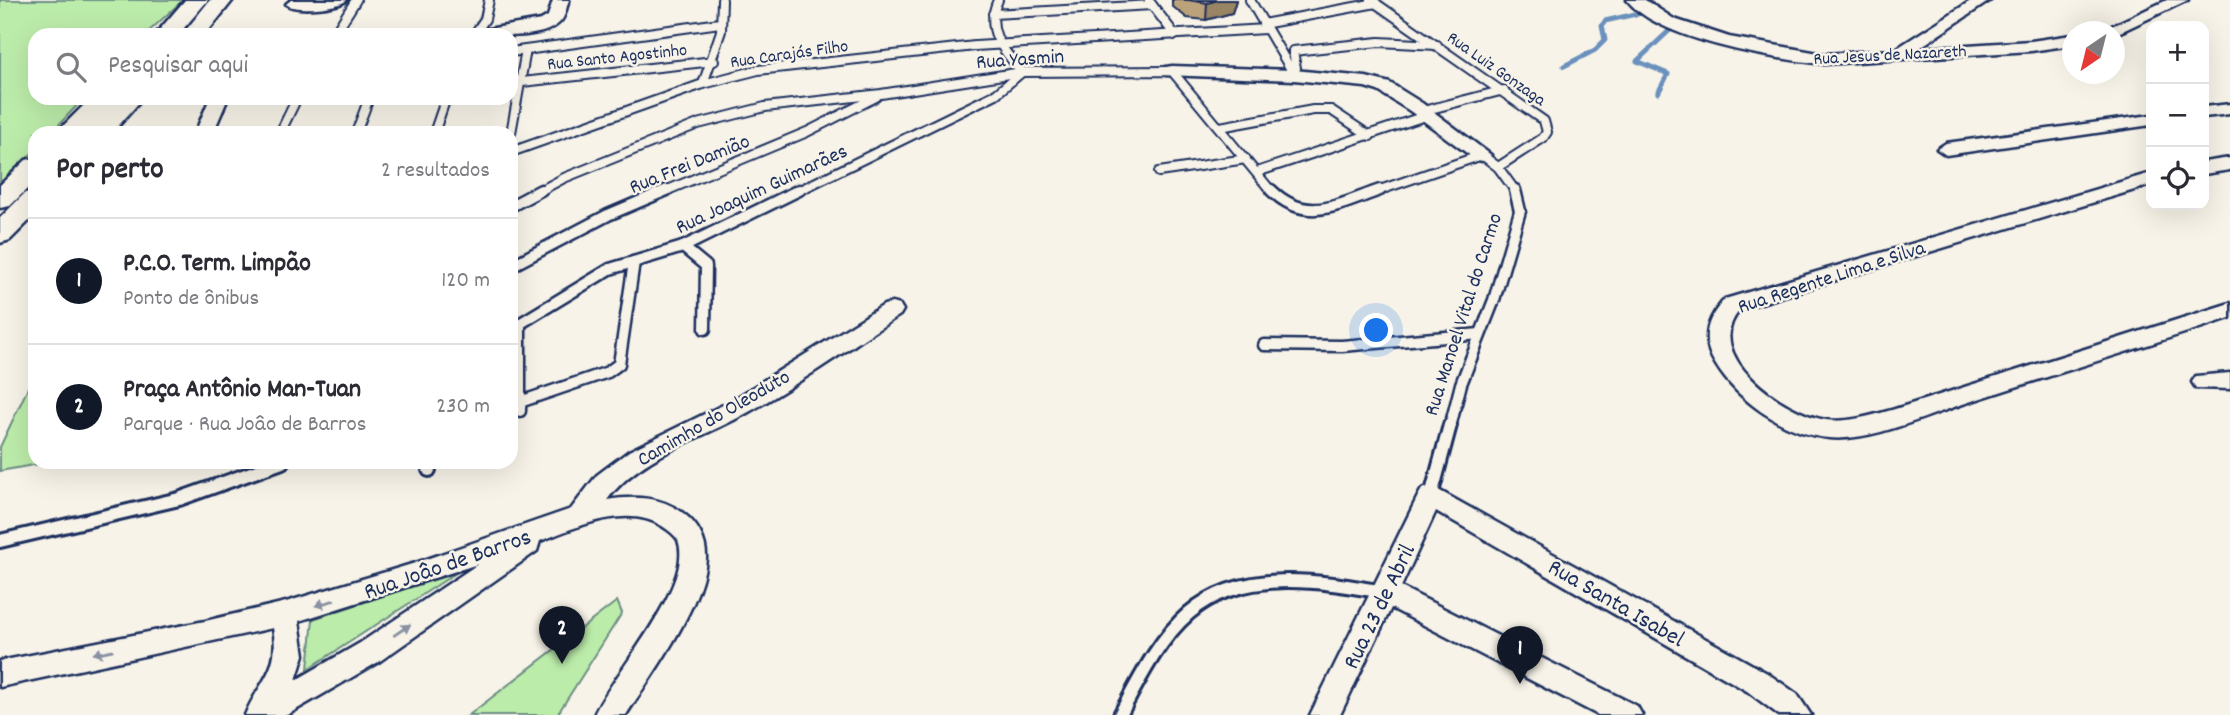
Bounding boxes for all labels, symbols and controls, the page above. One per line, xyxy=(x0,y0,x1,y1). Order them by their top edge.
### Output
north arrow xyxy=(2062,21,2125,84)
map controls xyxy=(2146,21,2209,210)
button: + xyxy=(2146,21,2209,84)
street label: Rua Luiz Gonzaga xyxy=(1441,27,1550,114)
search box xyxy=(28,28,518,105)
street label: Rua Carajás Filho xyxy=(729,35,850,76)
street label: Rua Santo Agostinho xyxy=(546,39,688,78)
street label: Rua Jesus de Nazareth xyxy=(1813,40,1967,73)
street label: Rua Yasmin xyxy=(975,43,1065,79)
icon: search xyxy=(52,48,90,86)
text: Pesquisar aqui xyxy=(108,48,248,85)
button: − xyxy=(2146,84,2209,147)
street label: Rua Frei Damião xyxy=(625,128,755,204)
street label: Rua Joaquim Guimarães xyxy=(671,138,853,244)
button: locate xyxy=(2146,147,2209,210)
text: Por perto xyxy=(56,150,164,193)
text: 2 resultados xyxy=(381,155,490,188)
street label: Rua Manoel Vital do Carmo xyxy=(1418,210,1512,420)
street label: Rua Regente Lima e Silva xyxy=(1734,234,1931,323)
text: P.C.O. Term. Limpão xyxy=(123,246,311,283)
text: 1 xyxy=(76,265,82,298)
text: 120 m xyxy=(441,265,490,298)
text: Ponto de ônibus xyxy=(123,283,259,316)
your location xyxy=(1359,313,1393,347)
street label: Camimho do Oleoduto xyxy=(632,364,797,476)
text: Praça Antônio Man-Tuan xyxy=(123,372,361,409)
text: 2 xyxy=(74,391,84,424)
text: 230 m xyxy=(436,391,490,424)
text: Parque · Rua Joâo de Barros xyxy=(123,409,366,442)
street label: Rua Joâo de Barros xyxy=(360,521,536,610)
street label: Rua 23 de Abril xyxy=(1336,539,1426,676)
street label: Rua Santa Isabel xyxy=(1541,552,1690,658)
one-way arrow xyxy=(315,598,336,608)
pin: 2 xyxy=(539,606,585,664)
one-way arrow xyxy=(393,623,411,637)
pin: 1 xyxy=(1497,626,1543,684)
one-way arrow xyxy=(92,647,114,658)

